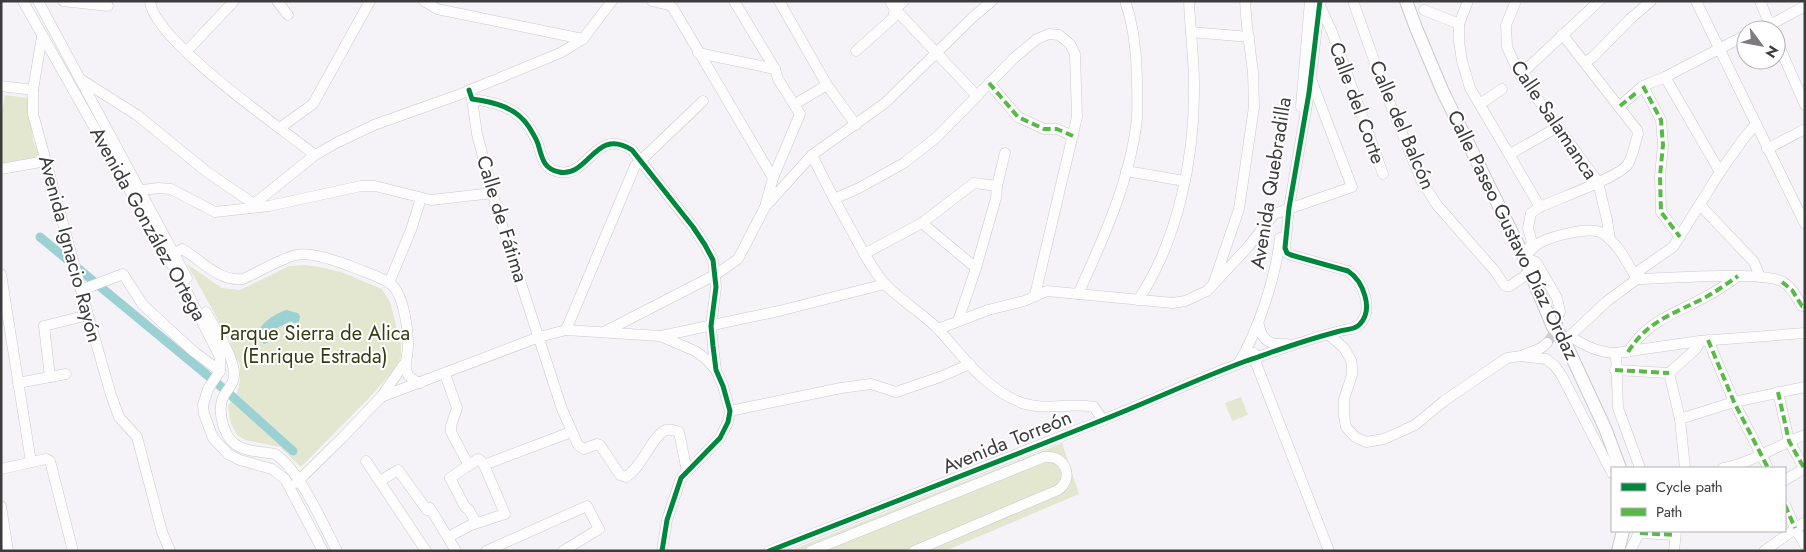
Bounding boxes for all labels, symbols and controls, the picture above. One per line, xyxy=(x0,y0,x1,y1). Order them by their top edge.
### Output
north arrow xyxy=(1736,20,1786,70)
street label: Calle del Corte xyxy=(1322,38,1392,168)
text: N xyxy=(1761,42,1783,62)
street label: Calle Salamanca xyxy=(1503,54,1605,186)
street label: Calle del Balcón xyxy=(1362,56,1442,194)
street label: Avenida Quebradilla xyxy=(1243,95,1299,271)
street label: Calle Paseo Gustavo Díaz Ordaz xyxy=(1440,105,1586,365)
street label: Avenida González Ortega xyxy=(82,122,214,326)
street label: Avenida Ignacio Rayón xyxy=(31,152,109,346)
street label: Calle de Fátima xyxy=(469,152,535,286)
park label: Parque Sierra de Alica (Enrique Estrada) xyxy=(220,319,410,371)
street label: Avenida Torreón xyxy=(938,403,1076,481)
legend xyxy=(1611,467,1786,532)
text: Cycle path xyxy=(1656,476,1723,498)
text: Path xyxy=(1656,501,1682,523)

